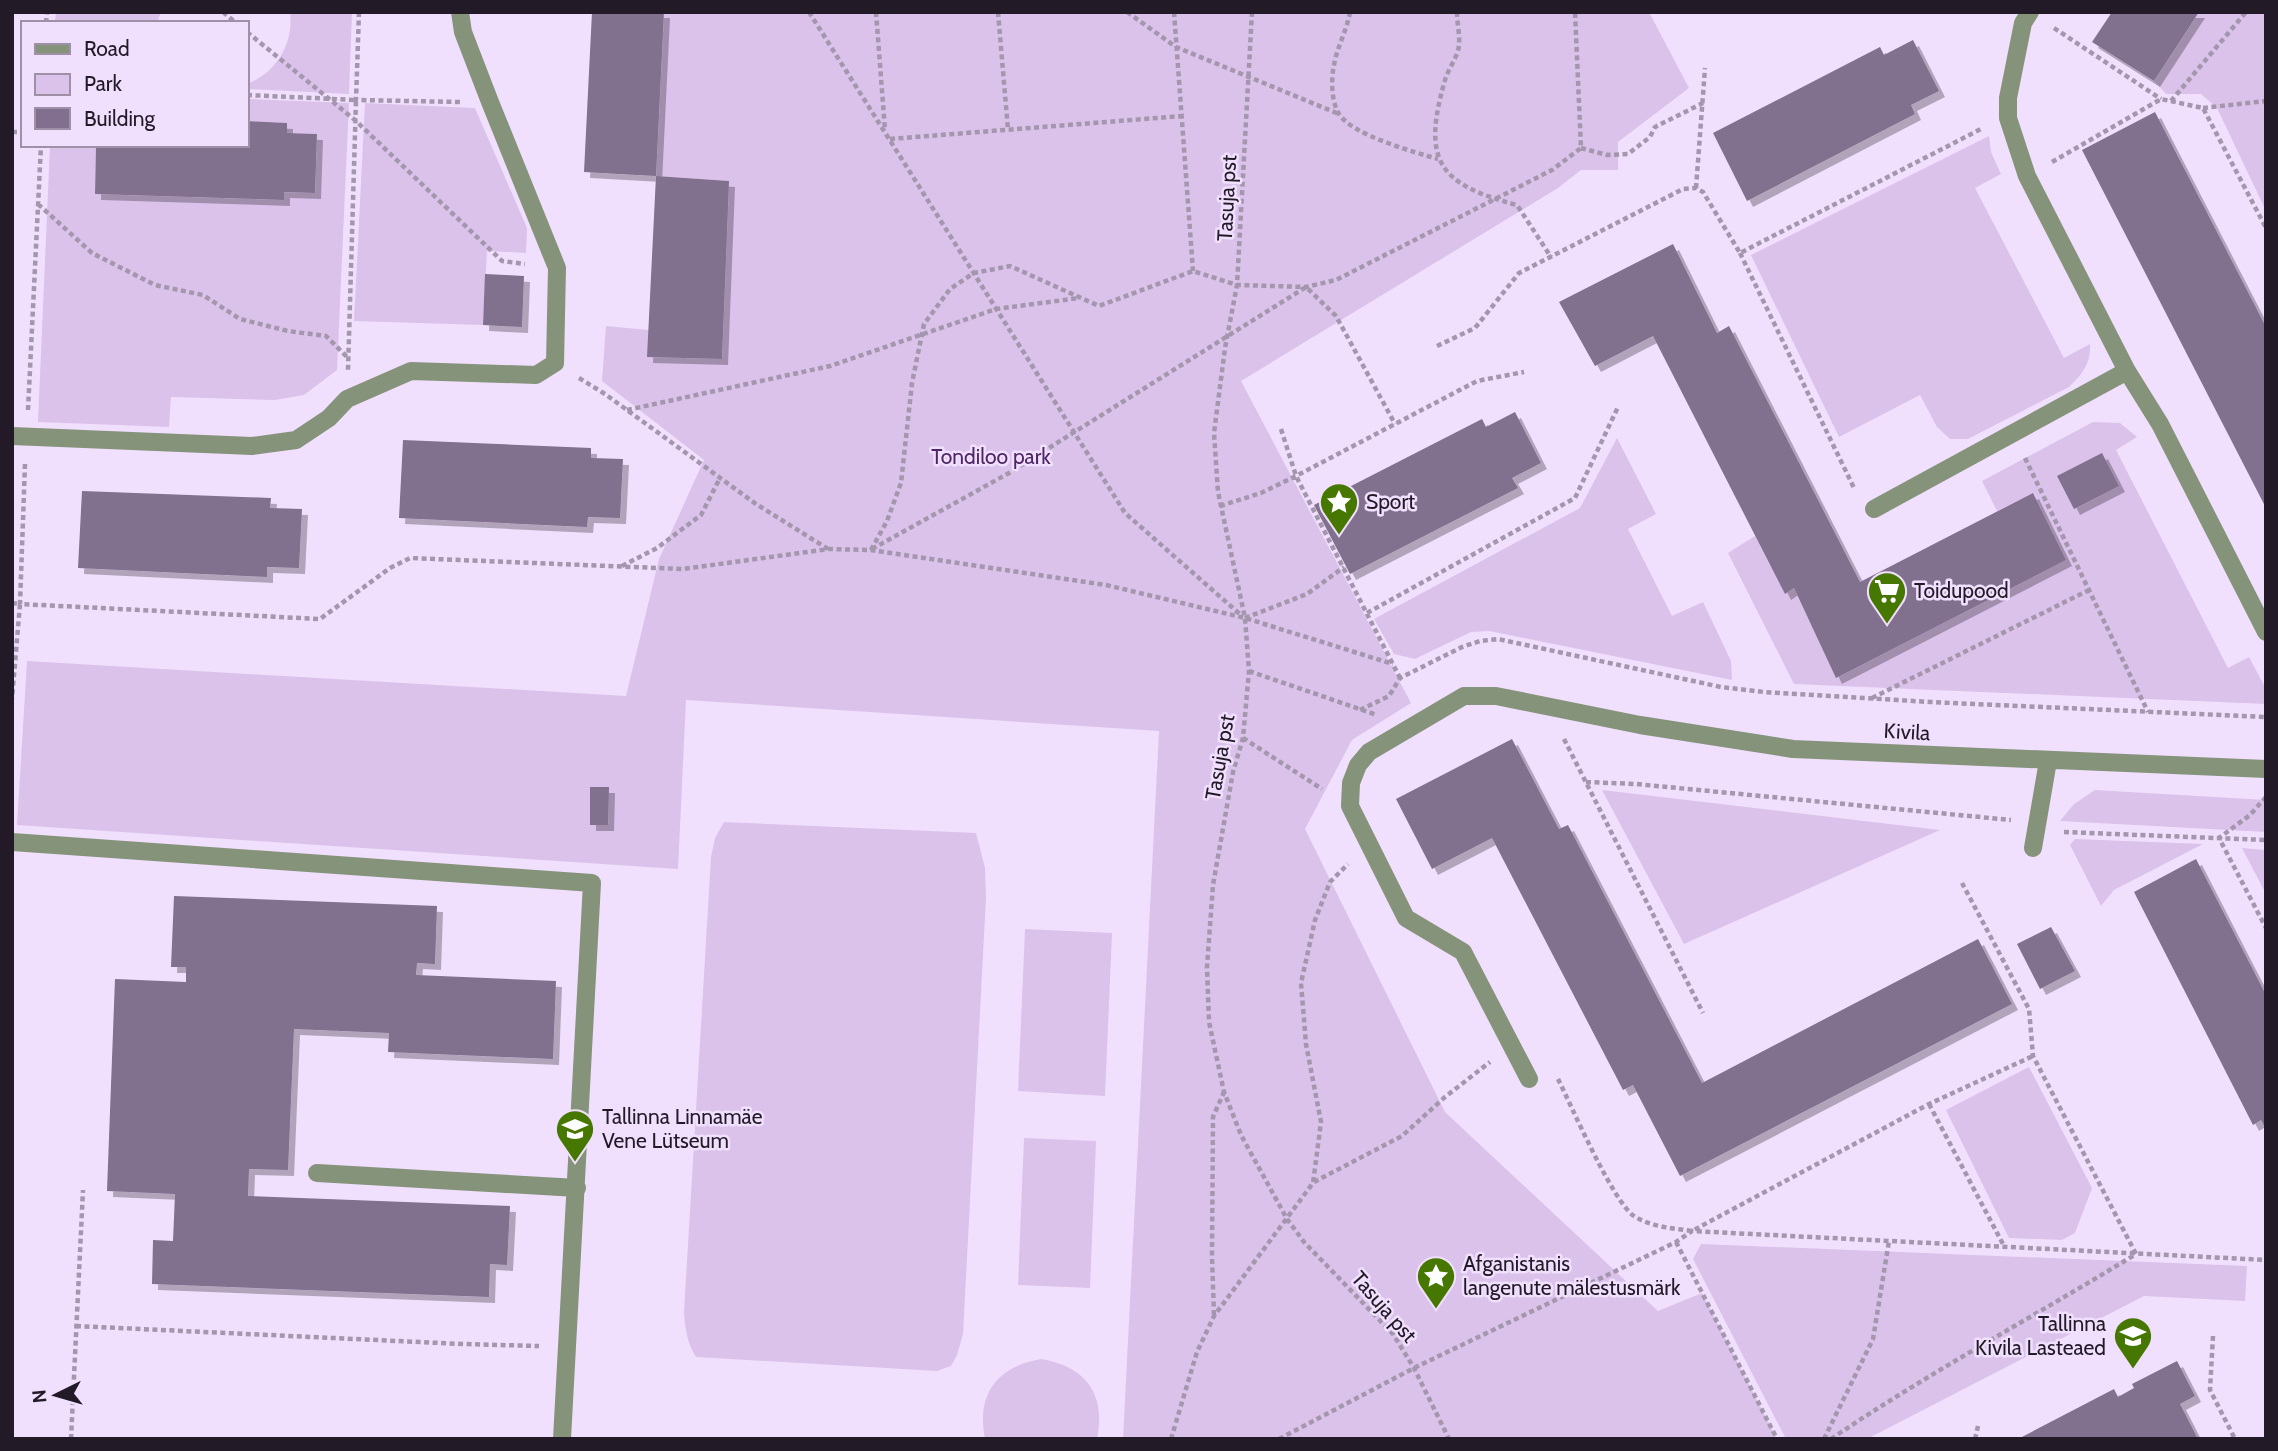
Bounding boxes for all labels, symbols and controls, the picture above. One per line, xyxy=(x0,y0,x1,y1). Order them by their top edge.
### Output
legend xyxy=(21,21,248,147)
text: Road xyxy=(84,36,130,61)
text: Park xyxy=(84,71,122,96)
text: Building xyxy=(84,106,156,131)
street label: Tasuja pst xyxy=(1212,154,1242,242)
park label: Tondiloo park xyxy=(931,444,1051,469)
place icon: Sport xyxy=(1318,481,1360,536)
place label: Sport xyxy=(1366,489,1415,514)
supermarket icon: Toidupood xyxy=(1866,570,1908,625)
place label: Toidupood xyxy=(1914,578,2009,603)
street label: Tasuja pst xyxy=(1200,712,1240,802)
street label: Kivila xyxy=(1883,718,1931,745)
place label: Tallinna Linnamäe Vene Lütseum xyxy=(602,1104,763,1153)
school or university icon: Tallinna Linnamäe Vene Lütseum xyxy=(554,1108,596,1163)
place label: Afganistanis langenute mälestusmärk xyxy=(1463,1251,1681,1300)
place icon: Afganistanis langenute mälestusmärk xyxy=(1415,1255,1457,1310)
street label: Tasuja pst xyxy=(1346,1266,1422,1348)
place label: Tallinna Kivila Lasteaed xyxy=(1975,1311,2106,1360)
school or university icon: Tallinna Kivila Lasteaed xyxy=(2112,1315,2154,1370)
north arrow xyxy=(21,1360,91,1430)
text: N xyxy=(28,1389,52,1404)

